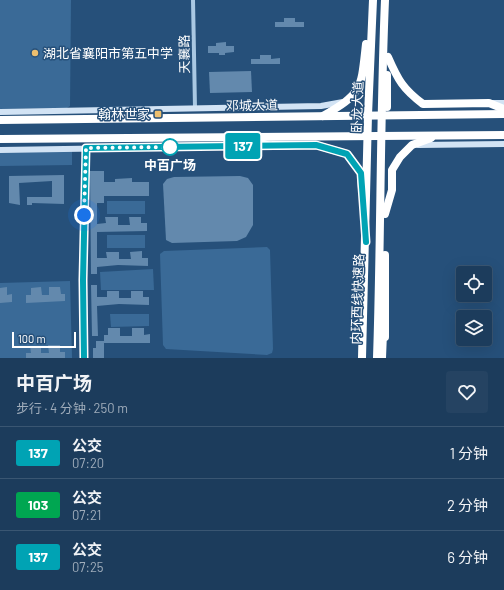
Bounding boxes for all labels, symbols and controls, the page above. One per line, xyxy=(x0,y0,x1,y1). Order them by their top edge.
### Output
street label: 天襄路 xyxy=(176,34,192,74)
place label: 湖北省襄阳市第五中学 xyxy=(43,45,173,61)
marker: 湖北省襄阳市第五中学 xyxy=(30,48,40,58)
street label: 卧龙大道 xyxy=(348,81,366,133)
street label: 邓城大道 xyxy=(226,97,278,113)
place label: 翰林世家 xyxy=(98,106,150,122)
marker: 翰林世家 xyxy=(153,109,163,119)
line badge: 137 xyxy=(220,133,266,159)
text: 137 xyxy=(233,137,253,154)
marker: 中百广场 xyxy=(161,138,179,156)
place label: 中百广场 xyxy=(144,157,196,173)
your location xyxy=(74,205,94,225)
street label: 内环西线快速路 xyxy=(347,253,367,345)
map controls xyxy=(456,266,492,346)
button: locate xyxy=(456,266,492,302)
button: layers xyxy=(456,310,492,346)
scale bar xyxy=(12,330,76,349)
text: 100 m xyxy=(18,332,46,345)
text: 中百广场 xyxy=(16,371,92,394)
button: heart xyxy=(446,371,488,413)
text: 步行 · 4 分钟 · 250 m xyxy=(16,400,128,416)
text: 公交 xyxy=(72,436,102,454)
text: 137 xyxy=(28,444,48,461)
text: 1 分钟 xyxy=(450,444,488,462)
text: 07:20 xyxy=(72,455,104,471)
text: 公交 xyxy=(72,488,102,506)
text: 103 xyxy=(28,496,48,513)
text: 2 分钟 xyxy=(447,496,488,514)
text: 07:21 xyxy=(72,507,101,523)
text: 公交 xyxy=(72,540,102,558)
text: 137 xyxy=(28,548,48,565)
text: 6 分钟 xyxy=(447,548,488,566)
text: 07:25 xyxy=(72,559,104,575)

